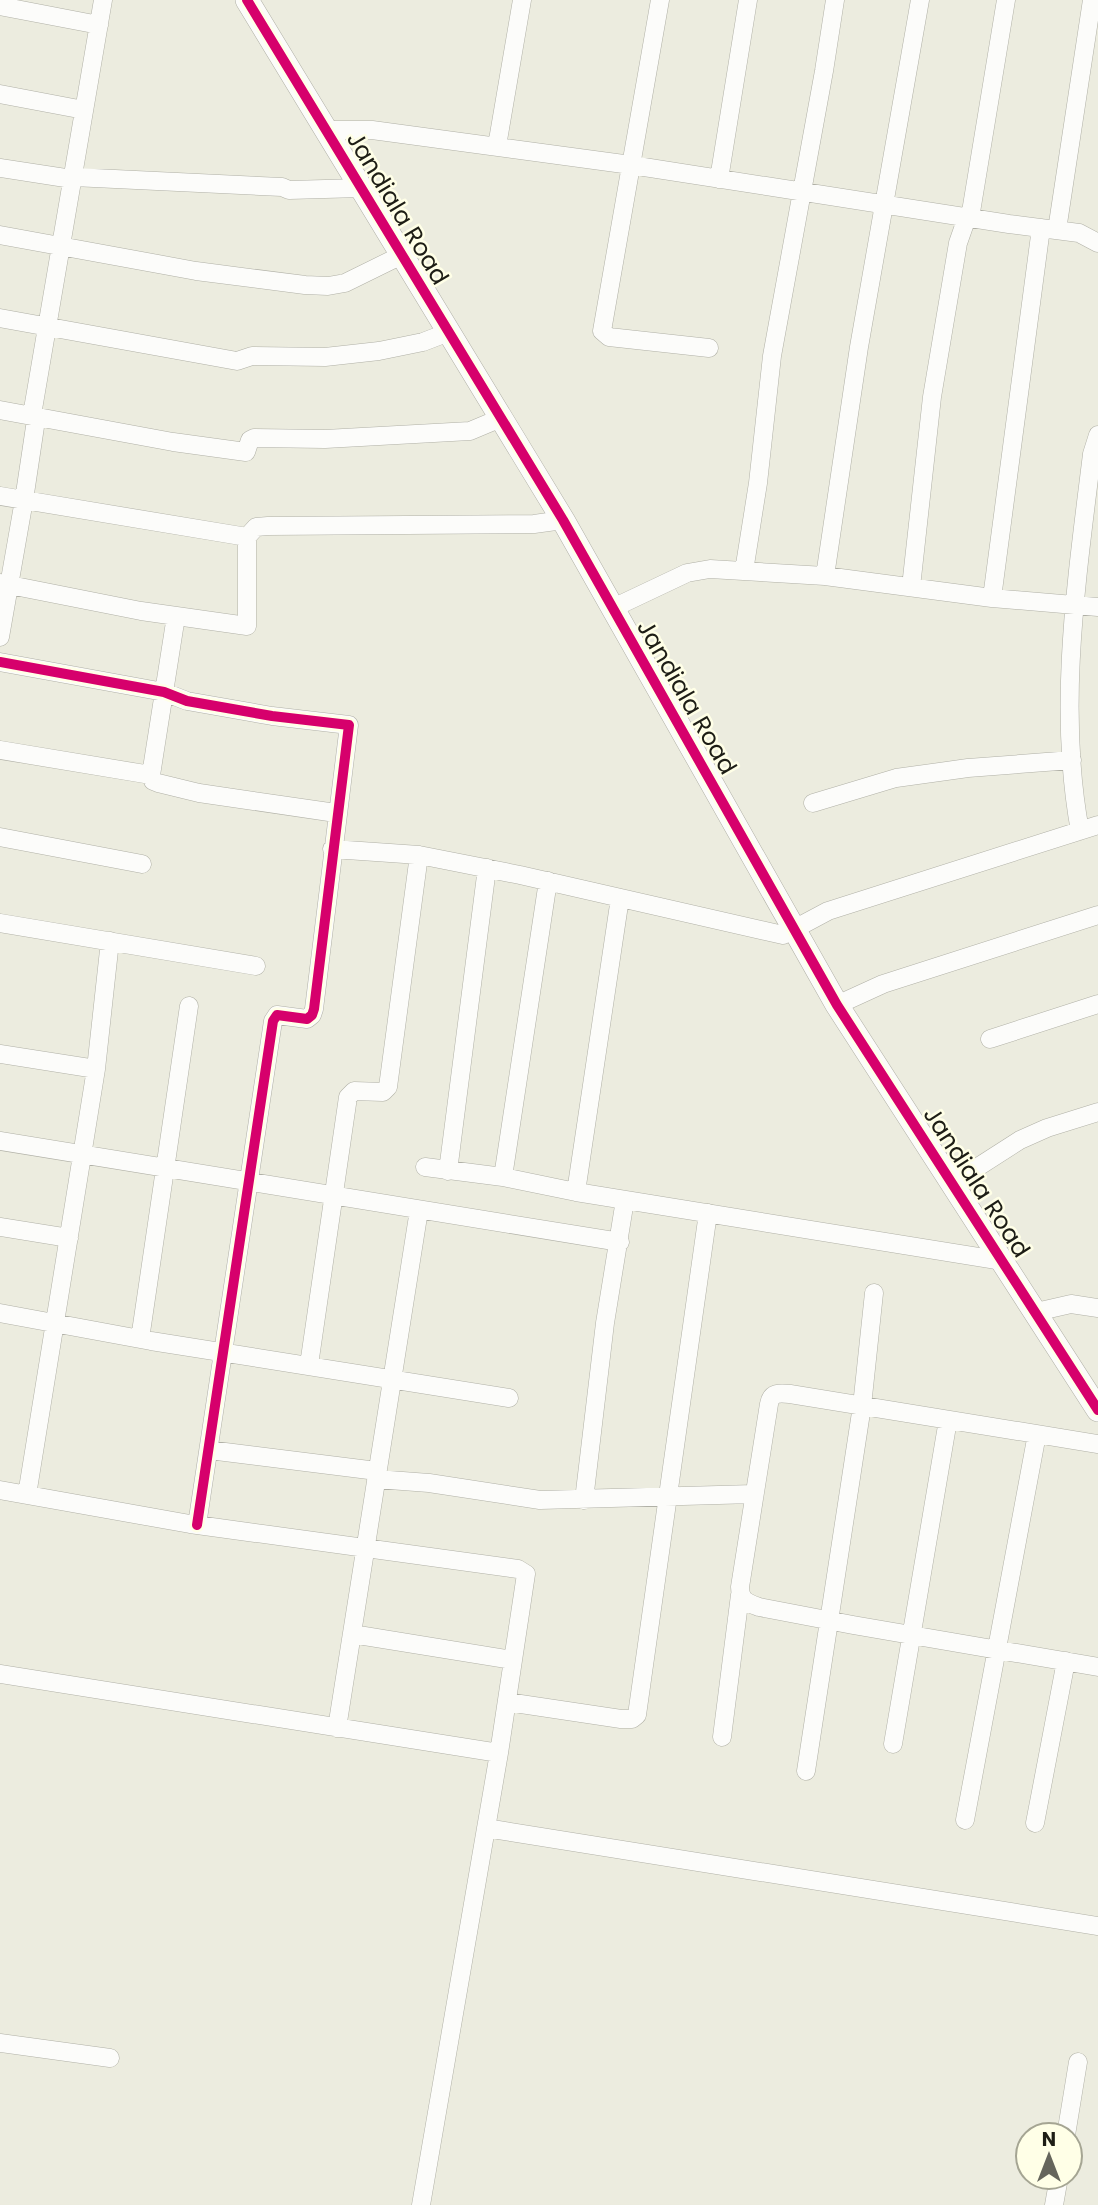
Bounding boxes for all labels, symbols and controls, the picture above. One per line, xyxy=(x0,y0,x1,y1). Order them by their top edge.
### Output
street label: Jandiala Road xyxy=(339,125,457,291)
street label: Jandiala Road xyxy=(629,614,745,780)
street label: Jandiala Road xyxy=(916,1100,1038,1264)
north arrow xyxy=(1014,2121,1084,2191)
text: N xyxy=(1042,2126,1056,2153)

